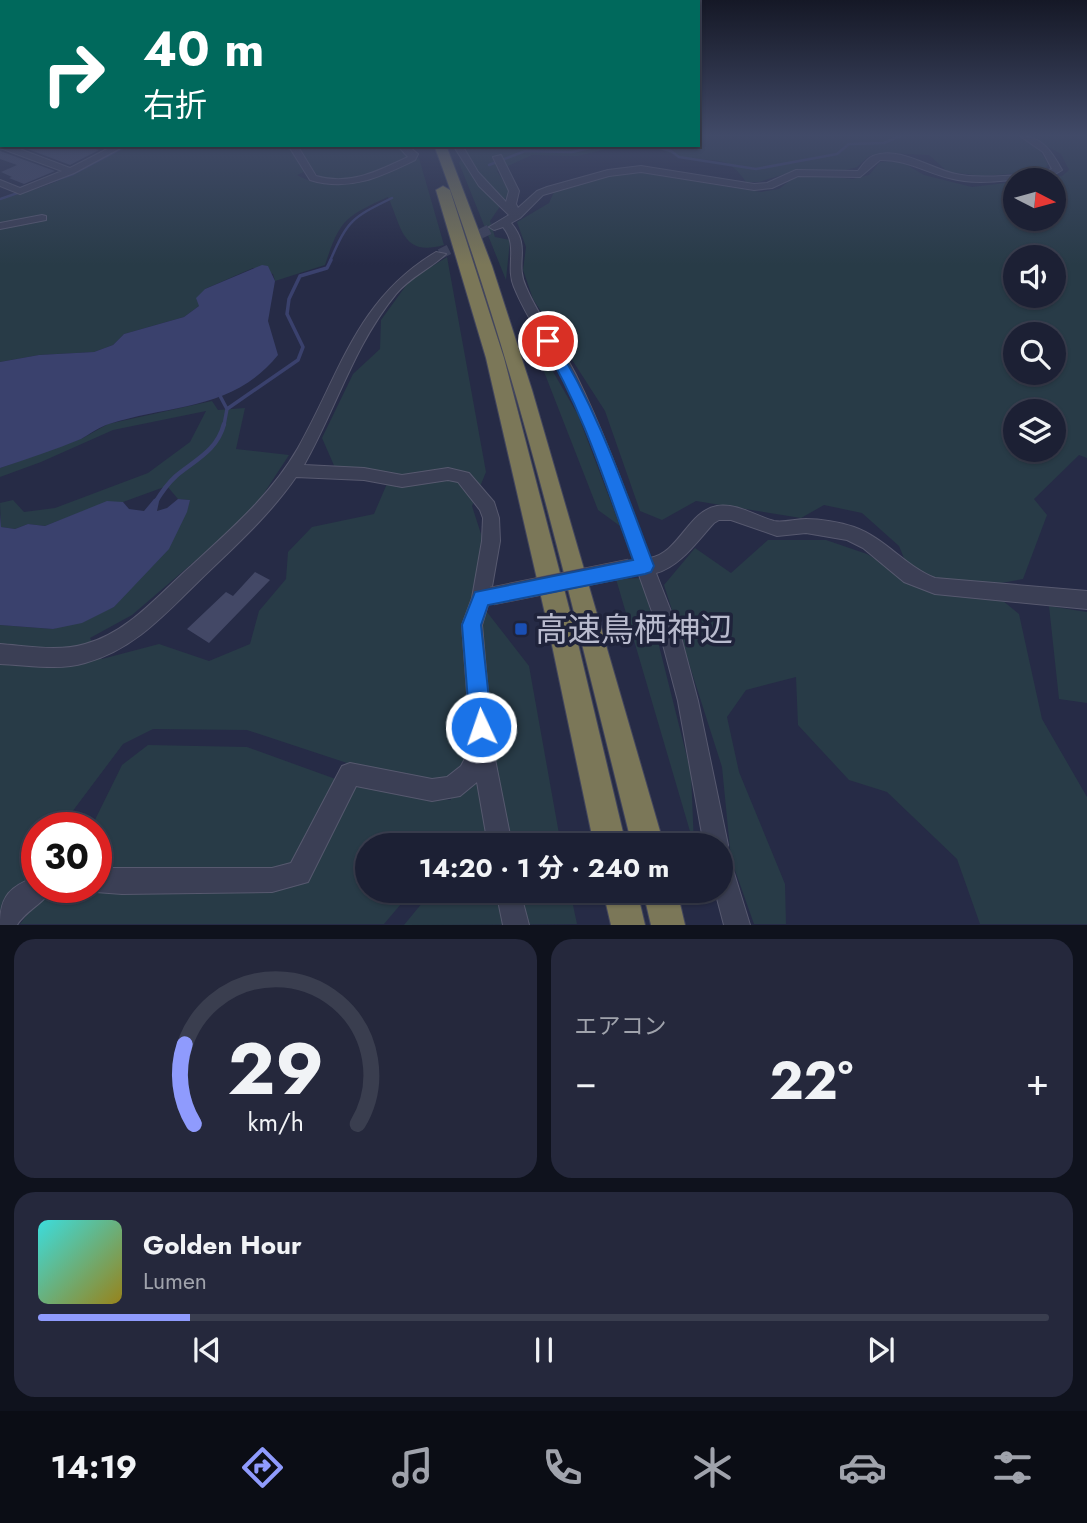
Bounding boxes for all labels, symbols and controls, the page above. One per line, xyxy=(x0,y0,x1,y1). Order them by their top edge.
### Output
text: 40 m xyxy=(143,14,265,84)
icon: right xyxy=(28,28,119,119)
text: 右折 xyxy=(143,82,207,128)
north arrow xyxy=(1003,168,1066,231)
map controls xyxy=(1003,168,1066,462)
button: sound xyxy=(1003,245,1066,308)
pin xyxy=(518,311,578,371)
icon: arrive xyxy=(529,322,567,360)
button: search xyxy=(1003,322,1066,385)
button: layers xyxy=(1003,399,1066,462)
place label: 高速鳥栖神辺 xyxy=(535,606,733,653)
marker: 高速鳥栖神辺 xyxy=(513,621,529,637)
position arrow xyxy=(444,690,518,764)
speed limit sign: 30 xyxy=(21,812,112,903)
text: 14:20 · 1 分 · 240 m xyxy=(419,849,669,887)
text: エアコン xyxy=(575,1009,667,1043)
text: 29 xyxy=(227,1017,323,1122)
text: 22° xyxy=(769,1043,853,1119)
text: − xyxy=(575,1054,597,1109)
text: + xyxy=(1026,1054,1049,1109)
text: km/h xyxy=(247,1104,304,1140)
text: Golden Hour xyxy=(143,1226,302,1264)
text: Lumen xyxy=(143,1264,207,1298)
icon: previous xyxy=(188,1331,226,1369)
icon: pause xyxy=(525,1331,563,1369)
icon: next xyxy=(862,1331,900,1369)
icon: directions xyxy=(238,1443,287,1492)
icon: music xyxy=(388,1443,437,1492)
icon: phone xyxy=(538,1443,587,1492)
icon: climate xyxy=(688,1443,737,1492)
icon: car xyxy=(838,1443,887,1492)
icon: filters xyxy=(988,1443,1037,1492)
text: 14:19 xyxy=(50,1444,137,1490)

